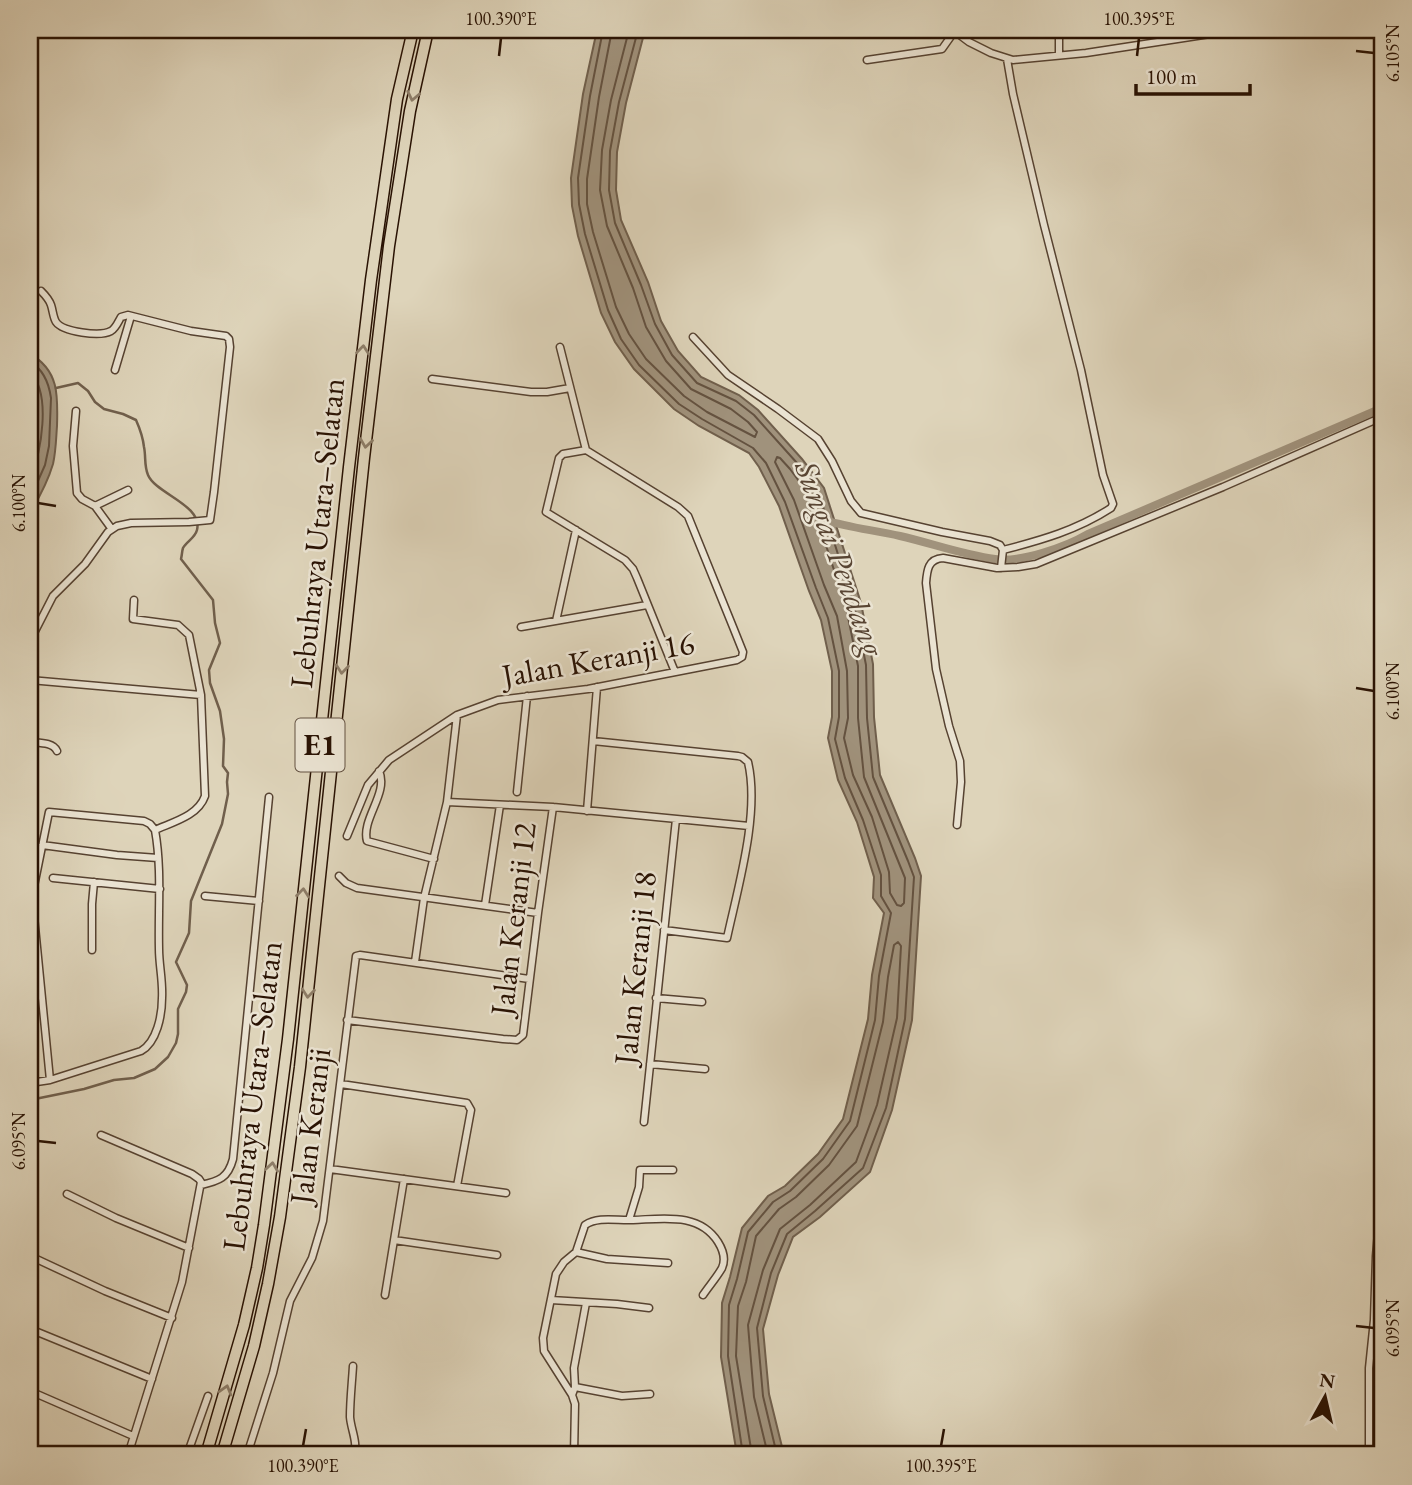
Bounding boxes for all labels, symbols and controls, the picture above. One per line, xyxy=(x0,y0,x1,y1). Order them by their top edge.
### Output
text: 100.390°E xyxy=(465,7,537,30)
text: 100.395°E xyxy=(1103,7,1175,30)
text: 6.105°N xyxy=(1381,23,1404,82)
scale bar xyxy=(1136,52,1249,96)
text: 100 m xyxy=(1146,63,1197,90)
one-way arrow xyxy=(406,90,421,102)
one-way arrow xyxy=(355,344,370,355)
street label: Lebuhraya Utara–Selatan xyxy=(280,376,354,690)
one-way arrow xyxy=(359,437,374,449)
water label: Sungai Pendang xyxy=(785,454,896,663)
text: 6.100°N xyxy=(7,473,30,532)
street label: Jalan Keranji 16 xyxy=(496,621,697,697)
text: 6.100°N xyxy=(1381,661,1404,720)
one-way arrow xyxy=(335,664,350,675)
road number: E1 xyxy=(296,718,344,772)
street label: Jalan Keranji 12 xyxy=(480,819,546,1021)
street label: Jalan Keranji 18 xyxy=(604,869,666,1070)
one-way arrow xyxy=(295,887,310,898)
street label: Lebuhraya Utara–Selatan xyxy=(212,939,292,1253)
one-way arrow xyxy=(300,987,315,999)
street label: Jalan Keranji xyxy=(279,1045,340,1209)
text: 6.095°N xyxy=(7,1111,30,1170)
one-way arrow xyxy=(264,1162,279,1173)
text: 6.095°N xyxy=(1381,1298,1404,1357)
north arrow xyxy=(1290,1362,1360,1432)
text: N xyxy=(1318,1367,1337,1394)
one-way arrow xyxy=(218,1384,233,1396)
text: 100.390°E xyxy=(267,1454,339,1477)
text: 100.395°E xyxy=(905,1454,977,1477)

